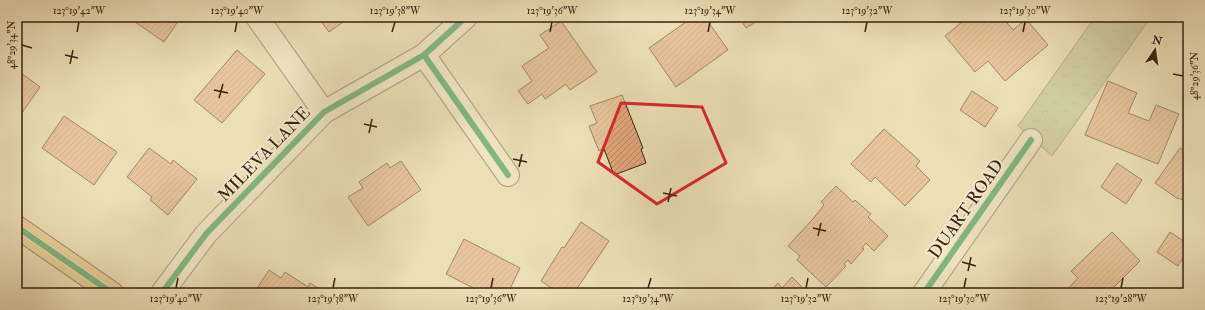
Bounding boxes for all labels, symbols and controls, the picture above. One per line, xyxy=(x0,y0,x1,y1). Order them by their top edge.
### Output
text: 123°19'42"W xyxy=(53,5,106,17)
text: 123°19'40"W xyxy=(211,5,264,17)
text: 123°19'38"W xyxy=(370,5,421,17)
text: 123°19'36"W xyxy=(527,5,578,17)
text: 123°19'34"W xyxy=(685,5,736,17)
text: 123°19'32"W xyxy=(842,5,893,17)
text: 123°19'30"W xyxy=(1000,5,1051,17)
text: 48°29'34"N xyxy=(6,21,18,69)
north arrow xyxy=(1135,30,1175,70)
text: N xyxy=(1150,33,1165,48)
text: 48°29'36"N xyxy=(1189,52,1201,100)
street label: MILEVA LANE xyxy=(213,102,315,206)
street label: DUART ROAD xyxy=(924,155,1008,263)
text: 123°19'40"W xyxy=(150,293,203,305)
text: 123°19'38"W xyxy=(308,293,359,305)
text: 123°19'36"W xyxy=(466,293,517,305)
text: 123°19'34"W xyxy=(623,293,674,305)
text: 123°19'32"W xyxy=(781,293,832,305)
text: 123°19'30"W xyxy=(939,293,990,305)
text: 123°19'28"W xyxy=(1095,293,1148,305)

